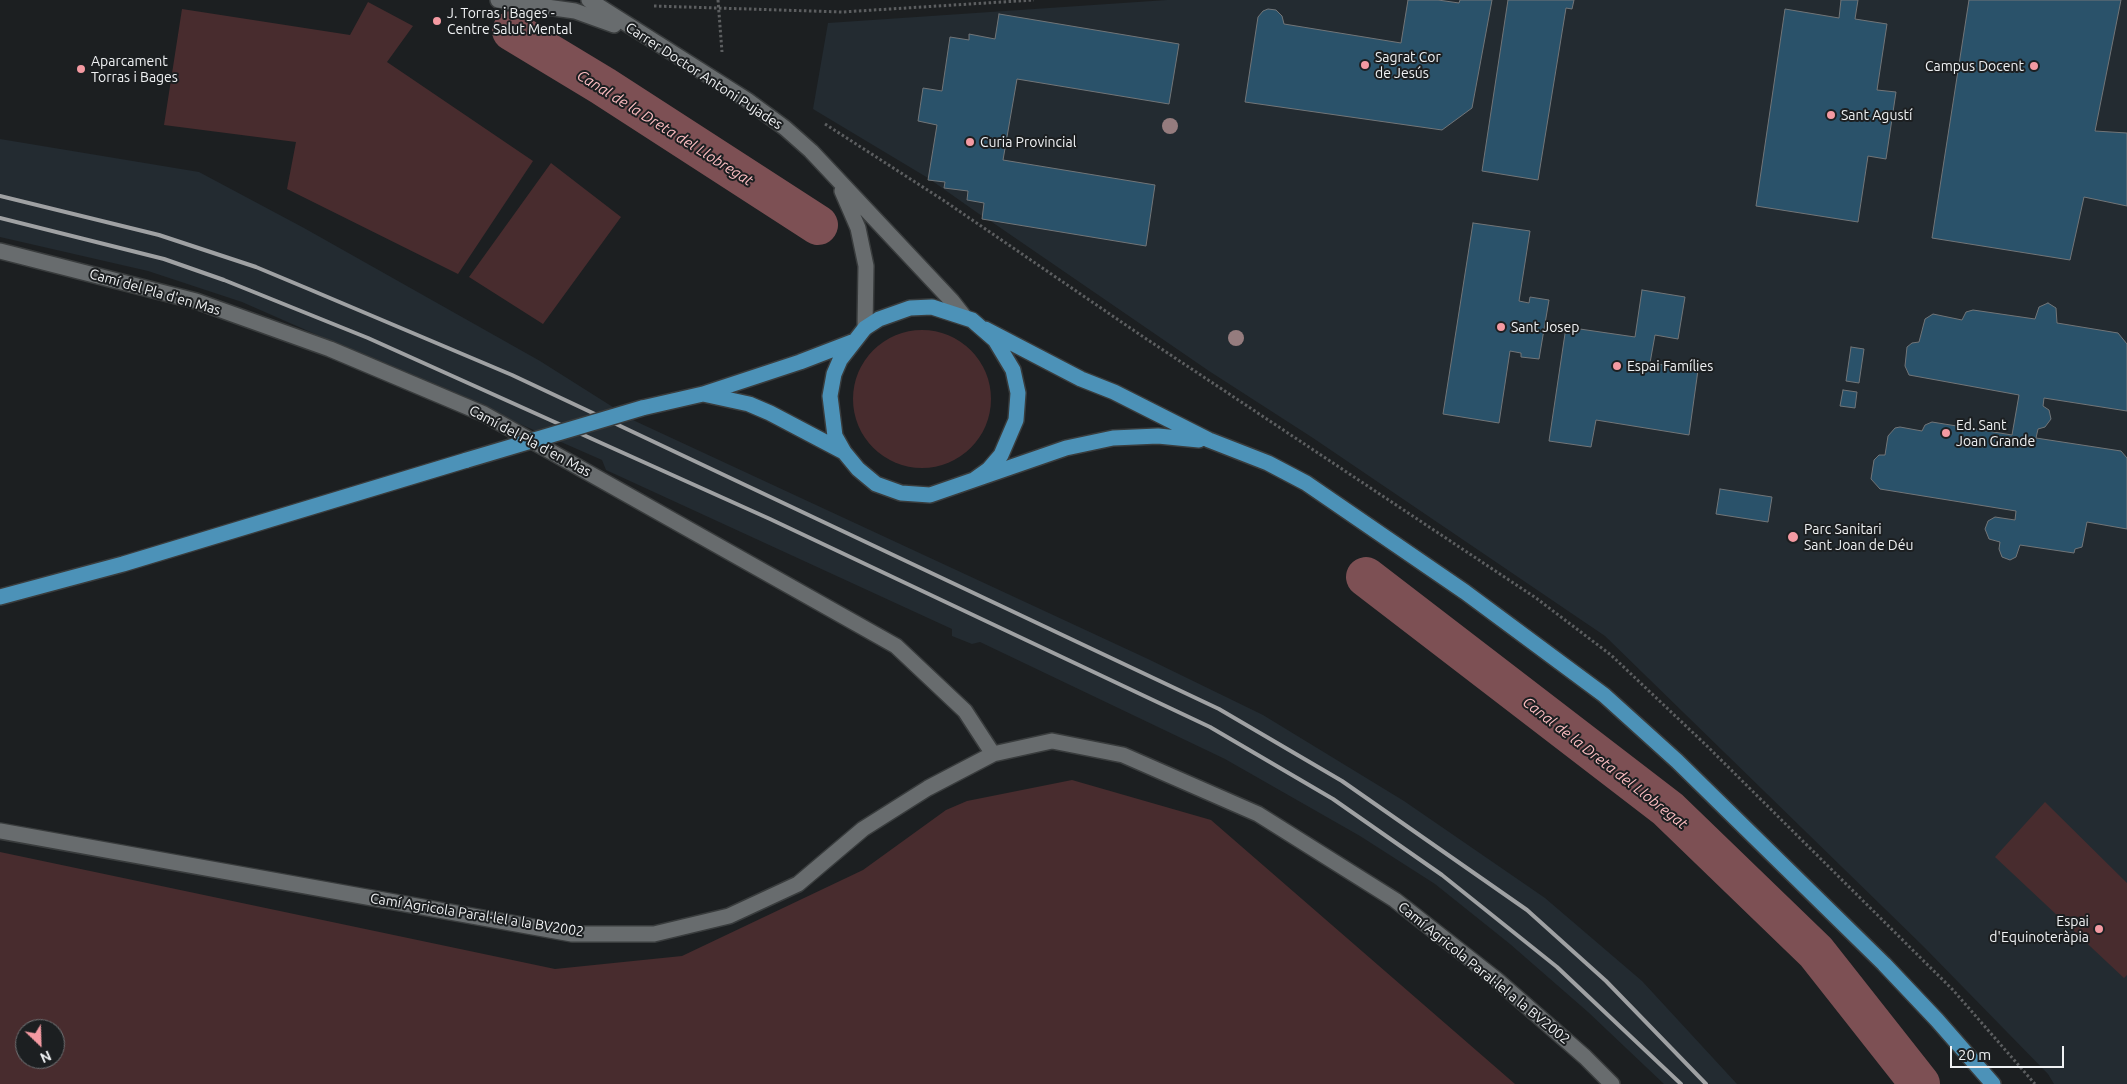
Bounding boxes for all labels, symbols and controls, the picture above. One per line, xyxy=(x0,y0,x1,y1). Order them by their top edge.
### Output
place label: J. Torras i Bages - Centre Salut Mental xyxy=(447,5,572,38)
marker: J. Torras i Bages - Centre Salut Mental xyxy=(431,15,443,27)
street label: Carrer Doctor Antoni Pujades xyxy=(622,19,786,133)
place label: Sagrat Cor de Jesús xyxy=(1375,49,1441,82)
place label: Aparcament Torras i Bages xyxy=(91,53,178,85)
place label: Campus Docent xyxy=(1925,58,2024,74)
marker: Sagrat Cor de Jesús xyxy=(1359,59,1371,71)
marker: Campus Docent xyxy=(2028,60,2040,72)
marker: Aparcament Torras i Bages xyxy=(75,63,87,75)
water label: Canal de la Dreta del Llobregat xyxy=(574,66,756,190)
place label: Sant Agustí xyxy=(1841,107,1912,123)
marker: Sant Agustí xyxy=(1825,109,1837,121)
place label: Curia Provincial xyxy=(980,134,1076,150)
marker: Curia Provincial xyxy=(964,136,976,148)
street label: Camí del Pla d'en Mas xyxy=(87,265,223,319)
place label: Sant Josep xyxy=(1511,319,1579,335)
marker: Sant Josep xyxy=(1495,321,1507,333)
place label: Espai Famílies xyxy=(1627,358,1713,374)
marker: Espai Famílies xyxy=(1611,360,1623,372)
street label: Camí del Pla d'en Mas xyxy=(466,402,594,480)
place label: Ed. Sant Joan Grande xyxy=(1956,417,2035,450)
marker: Ed. Sant Joan Grande xyxy=(1940,427,1952,439)
place label: Parc Sanitari Sant Joan de Déu xyxy=(1804,521,1913,554)
marker: Parc Sanitari Sant Joan de Déu xyxy=(1786,530,1800,544)
water label: Canal de la Dreta del Llobregat xyxy=(1519,693,1691,833)
street label: Camí Agricola Paral·lel a la BV2002 xyxy=(369,890,585,940)
street label: Camí Agricola Paral·lel a la BV2002 xyxy=(1395,898,1573,1048)
place label: Espai d'Equinoteràpia xyxy=(1989,913,2089,946)
marker: Espai d'Equinoteràpia xyxy=(2093,923,2105,935)
north arrow xyxy=(15,1019,65,1069)
scale bar xyxy=(1952,1036,2066,1068)
text: 20 m xyxy=(1958,1046,1991,1063)
text: N xyxy=(38,1047,54,1066)

